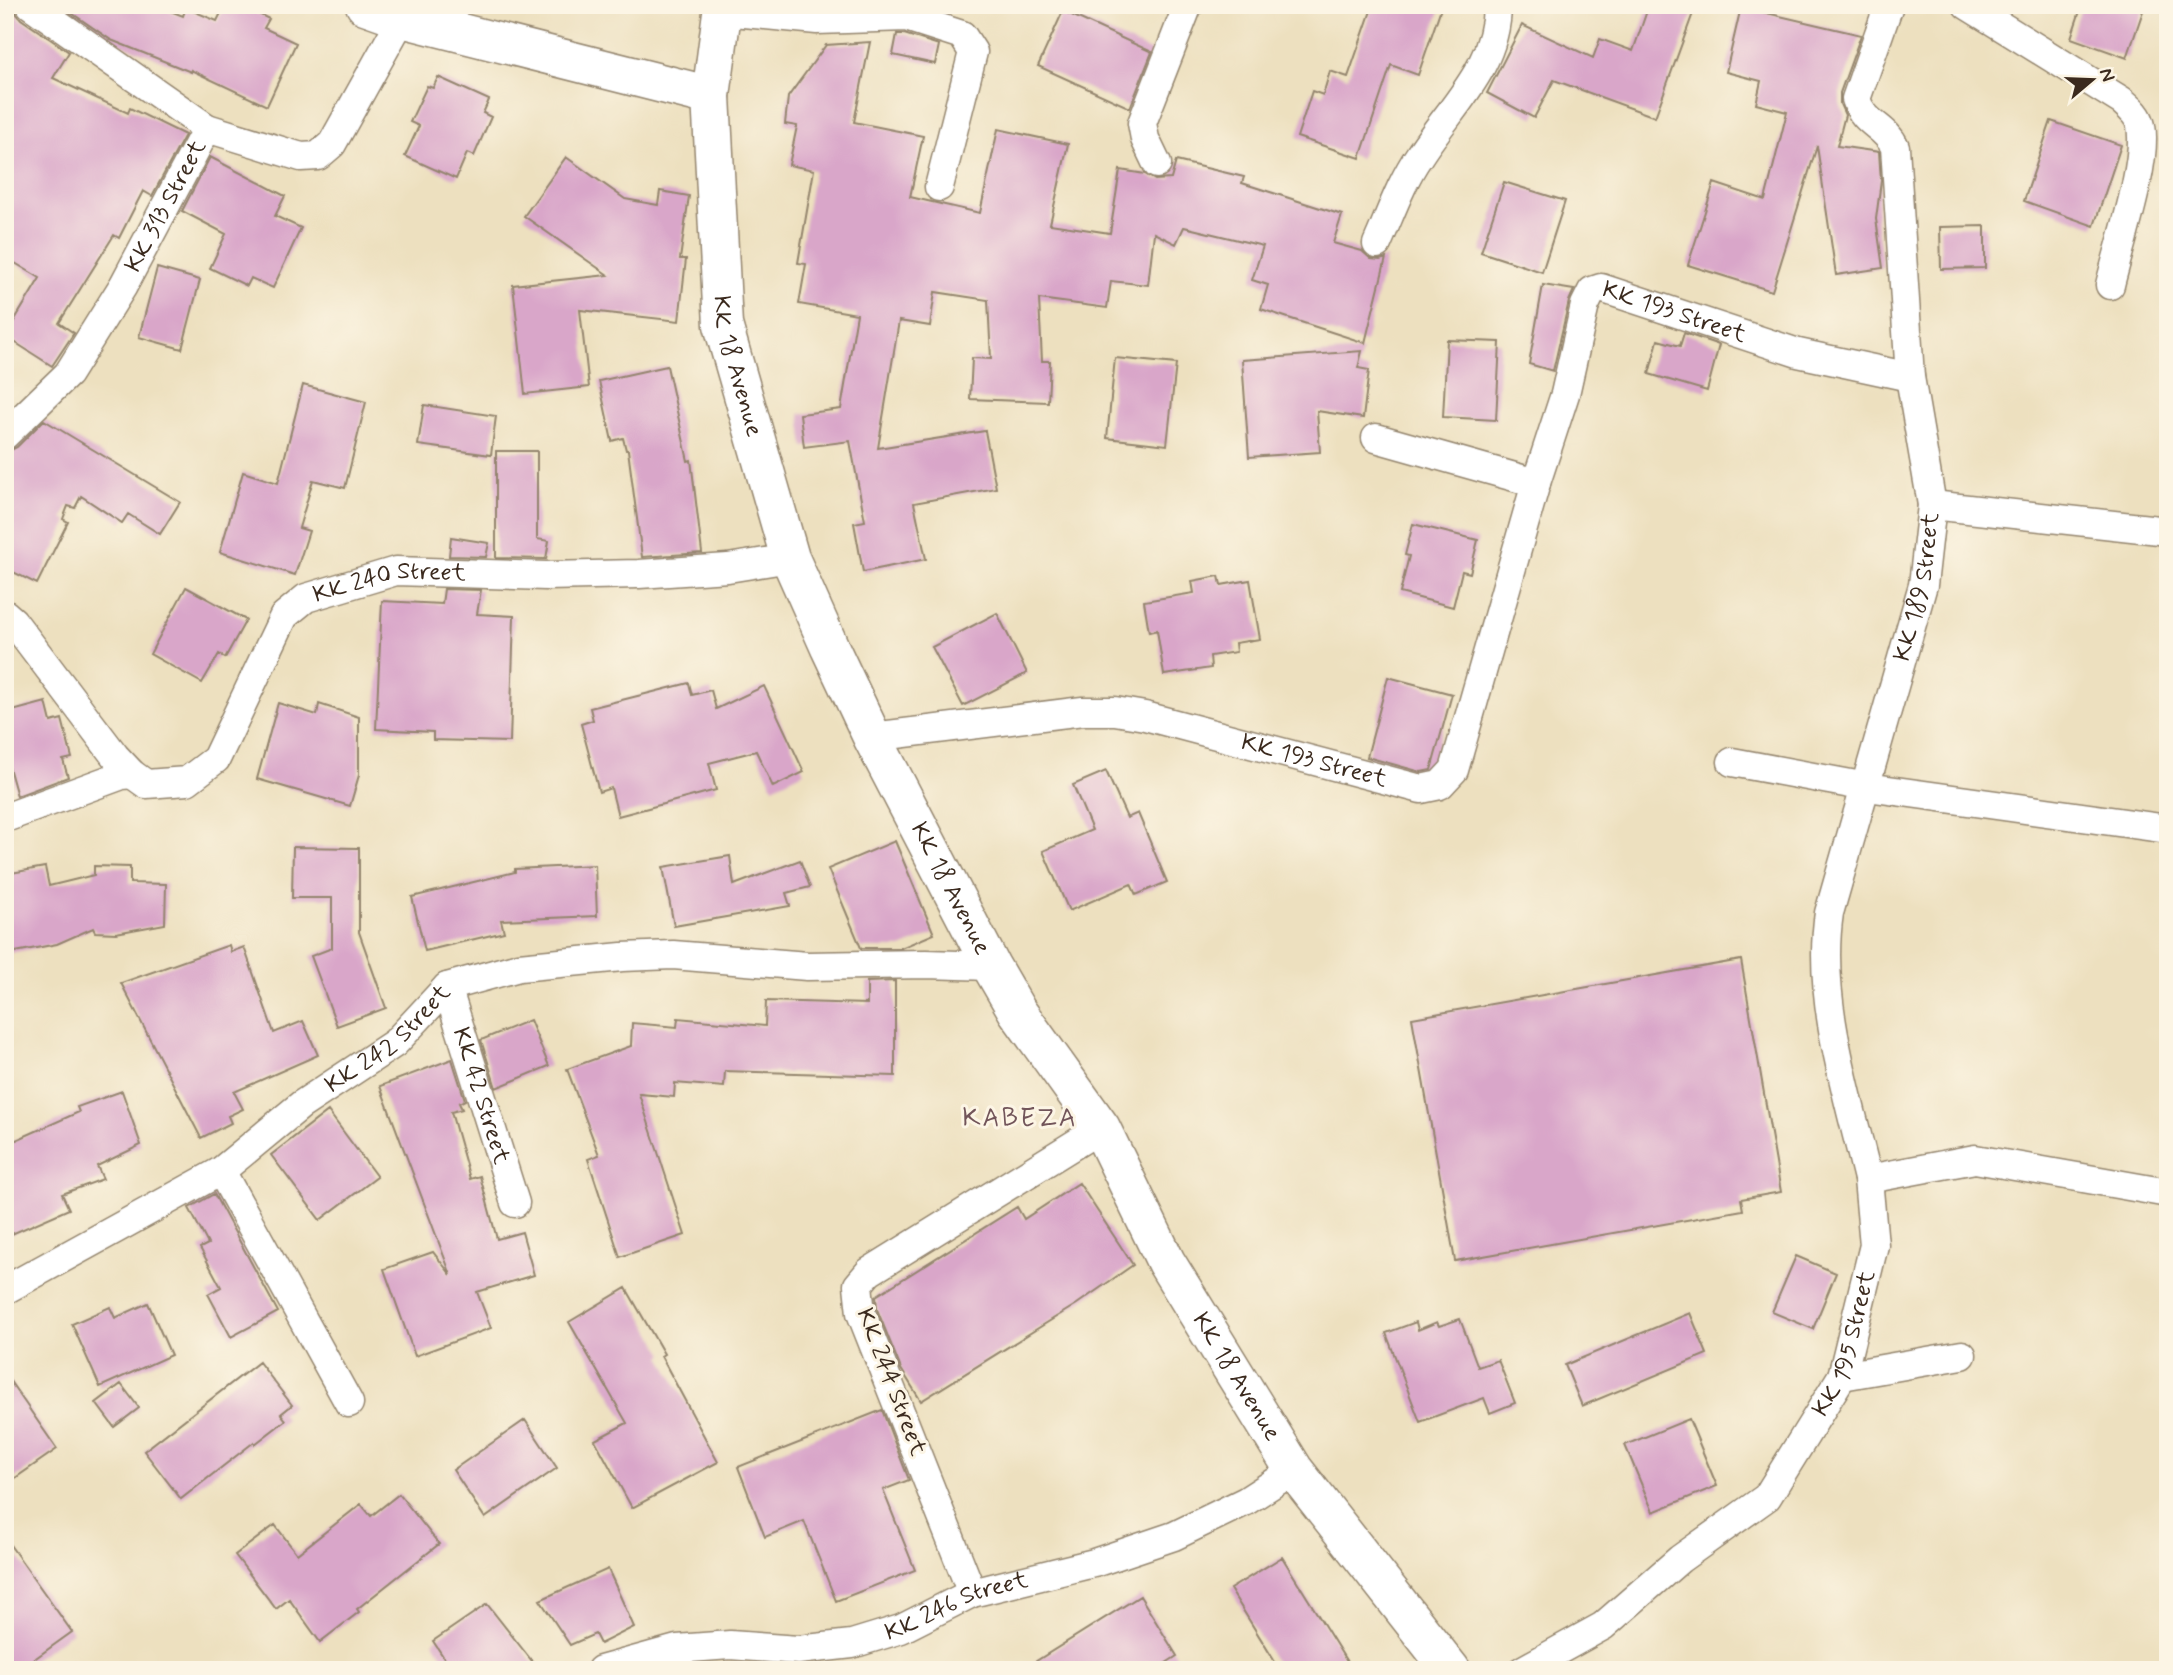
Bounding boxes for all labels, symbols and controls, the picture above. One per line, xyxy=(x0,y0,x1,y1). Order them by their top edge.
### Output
north arrow xyxy=(2058,46,2128,116)
text: N xyxy=(2093,65,2121,85)
street label: KK 313 Street xyxy=(118,134,213,278)
street label: KK 193 Street xyxy=(1598,274,1750,350)
street label: KK 18 Avenue xyxy=(706,295,770,440)
street label: KK 189 Street xyxy=(1886,511,1947,665)
street label: KK 240 Street xyxy=(309,556,466,611)
street label: KK 193 Street xyxy=(1238,727,1390,795)
street label: KK 18 Avenue xyxy=(903,817,998,960)
street label: KK 242 Street xyxy=(319,978,457,1100)
street label: KK 42 Street xyxy=(445,1024,517,1168)
district label: KABEZA xyxy=(962,1102,1078,1136)
street label: KK 195 Street xyxy=(1805,1267,1883,1423)
street label: KK 244 Street xyxy=(849,1304,933,1460)
street label: KK 18 Avenue xyxy=(1185,1307,1288,1447)
street label: KK 246 Street xyxy=(881,1564,1031,1649)

